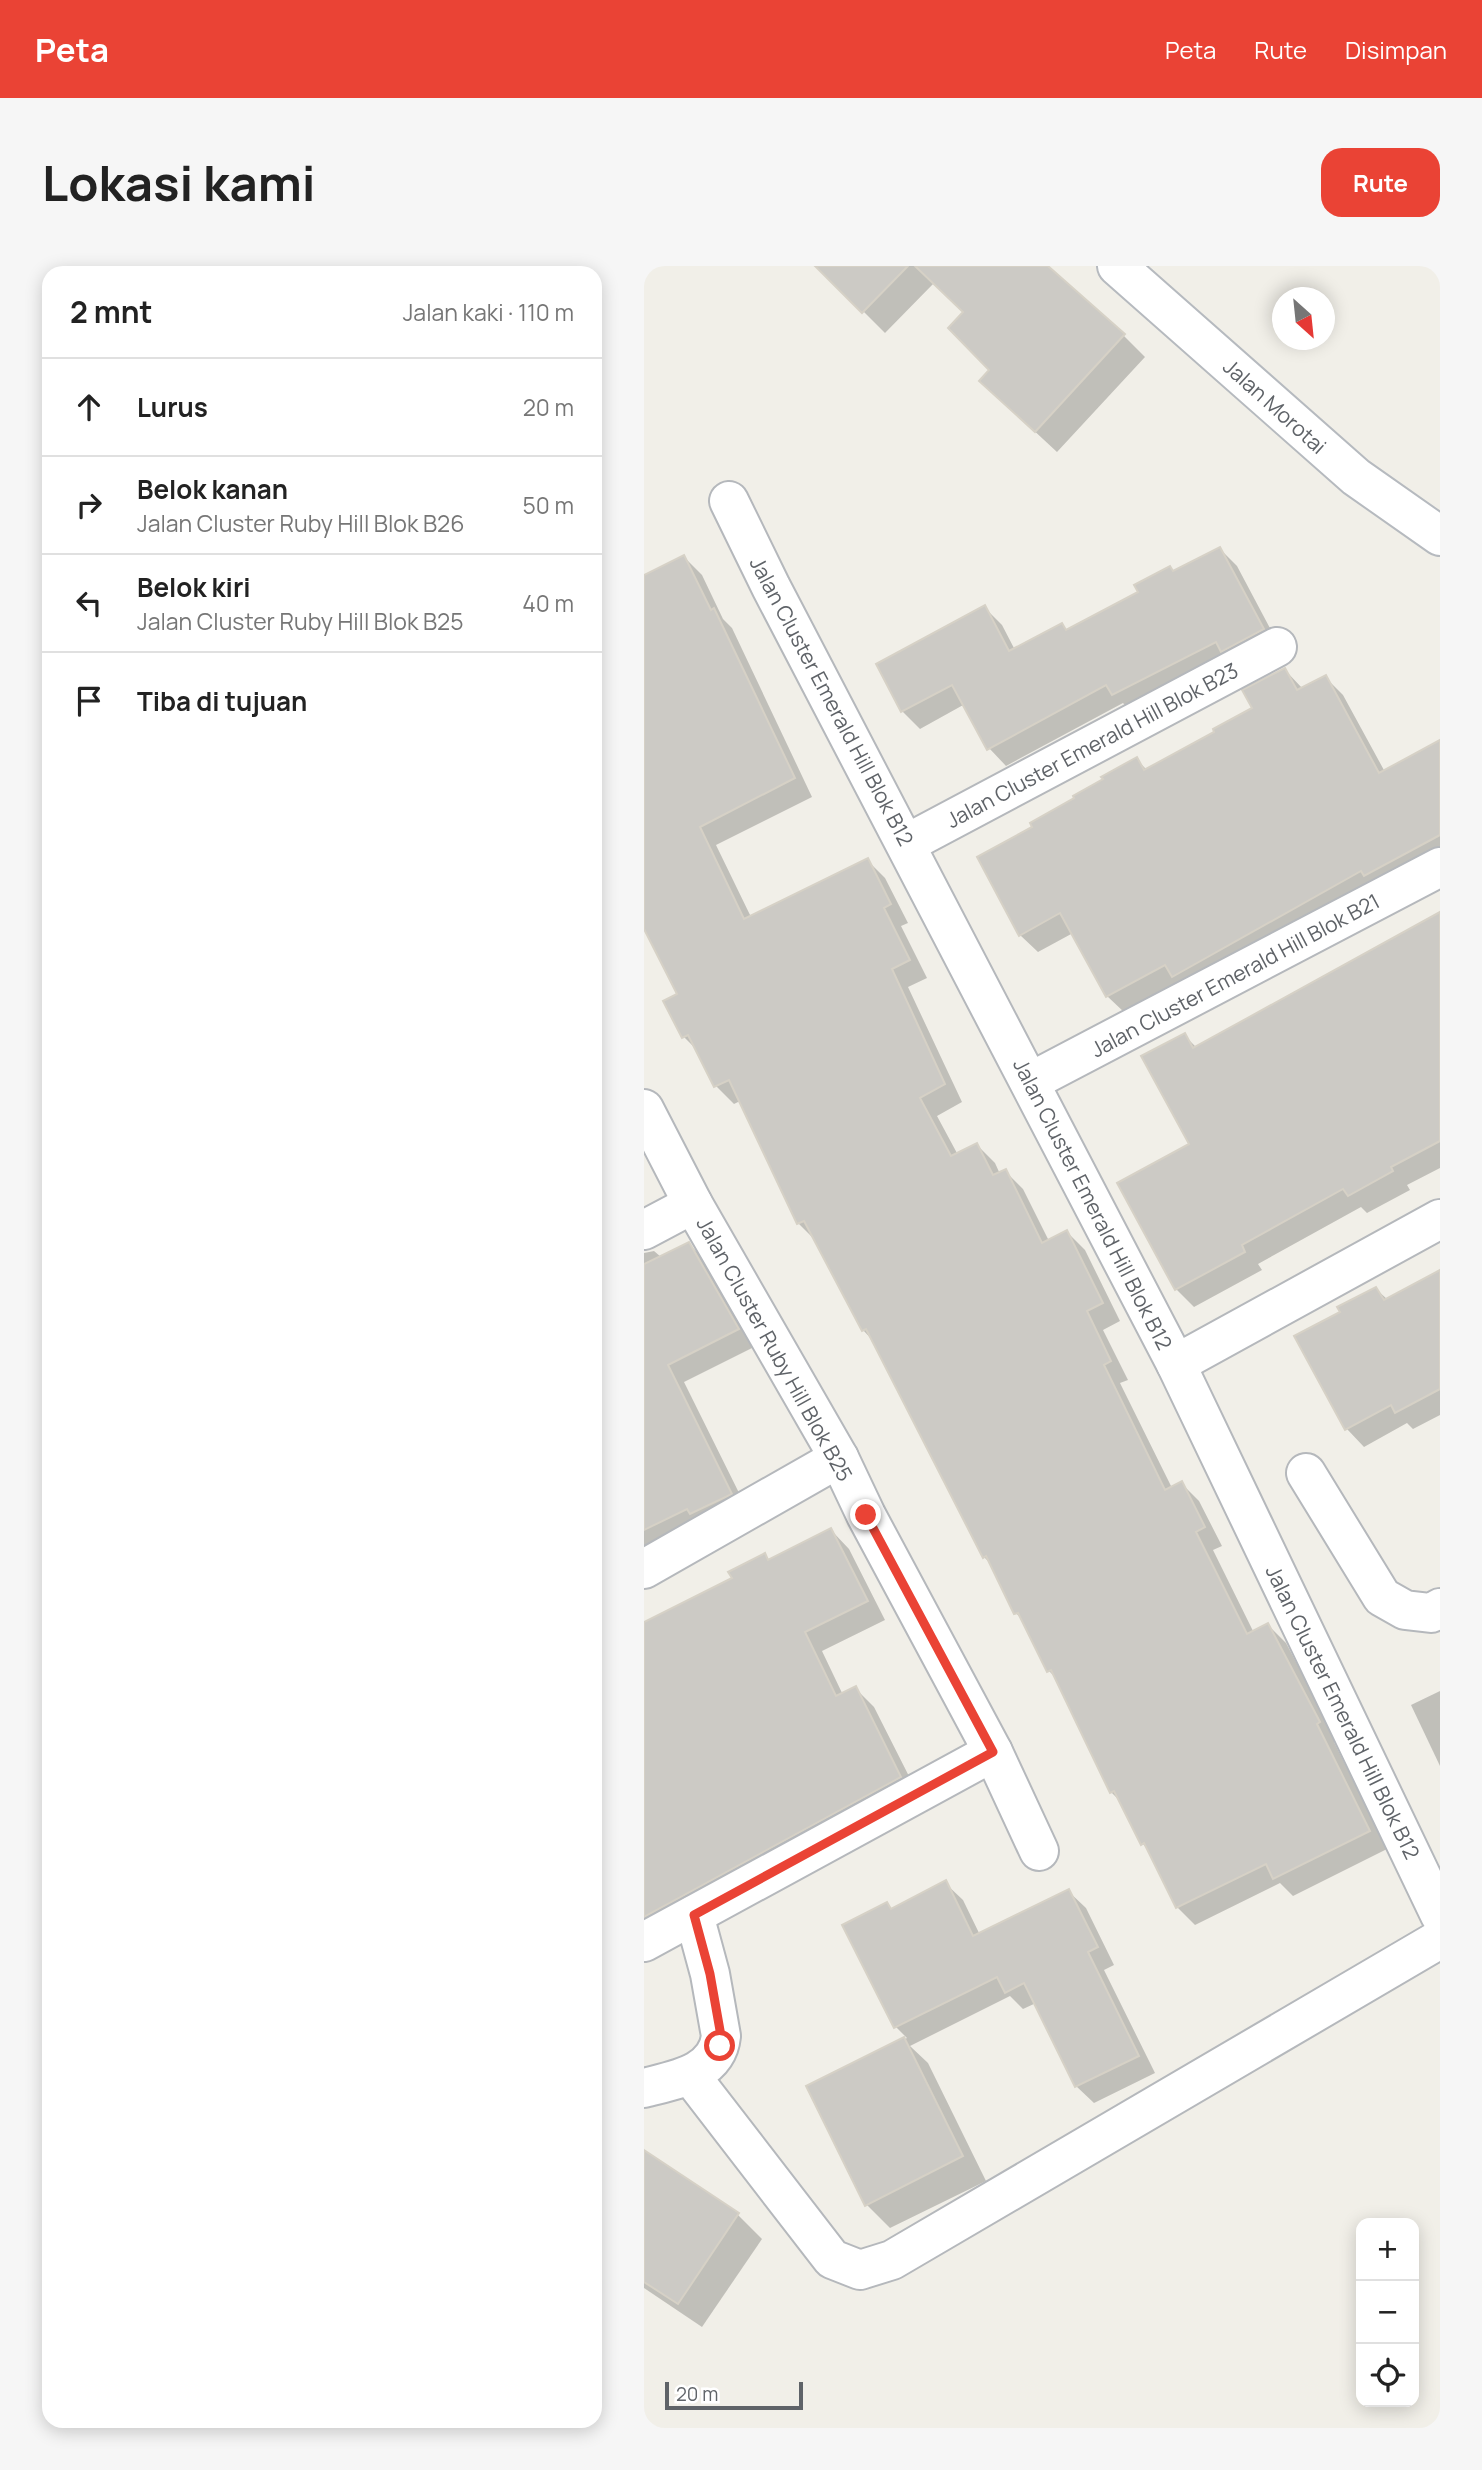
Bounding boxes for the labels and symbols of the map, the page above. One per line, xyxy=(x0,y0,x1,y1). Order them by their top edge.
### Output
north arrow xyxy=(1272,287,1335,350)
street label: Jalan Morotai xyxy=(1218,352,1332,460)
street label: Jalan Cluster Emerald Hill Blok B12 xyxy=(744,552,920,850)
street label: Jalan Cluster Emerald Hill Blok B23 xyxy=(941,656,1243,834)
street label: Jalan Cluster Emerald Hill Blok B21 xyxy=(1086,887,1384,1063)
street label: Jalan Cluster Emerald Hill Blok B12 xyxy=(1007,1053,1179,1355)
street label: Jalan Cluster Ruby Hill Blok B25 xyxy=(691,1212,859,1486)
route end xyxy=(850,1499,881,1530)
street label: Jalan Cluster Emerald Hill Blok B12 xyxy=(1259,1560,1427,1864)
route start xyxy=(704,2030,735,2061)
scale bar xyxy=(665,2379,803,2411)

